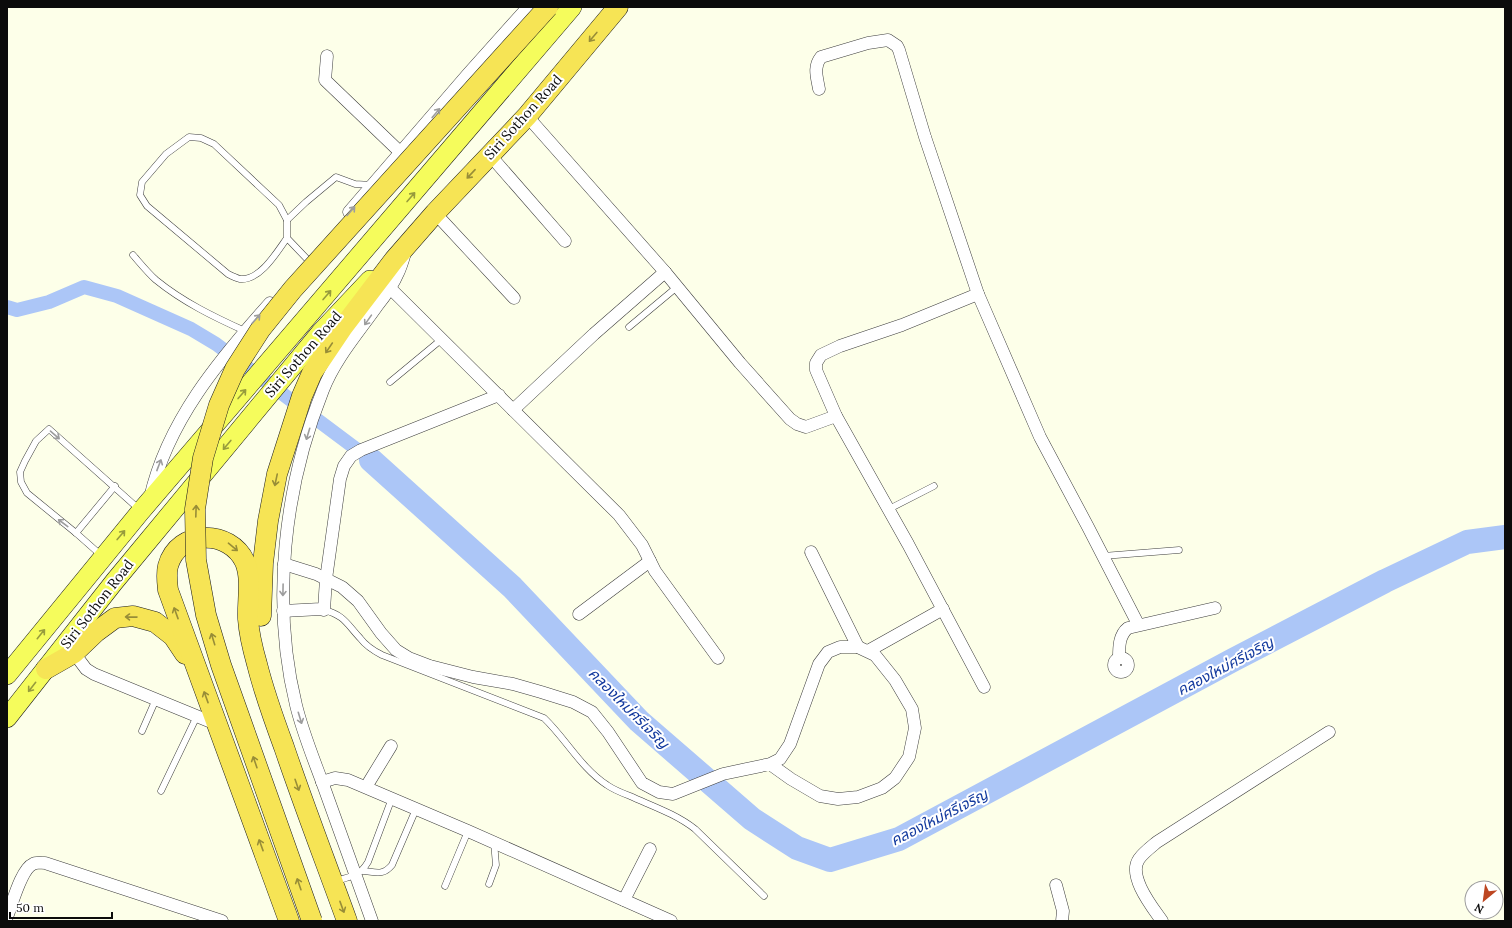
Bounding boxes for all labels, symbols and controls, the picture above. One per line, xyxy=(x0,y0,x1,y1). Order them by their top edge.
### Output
one-way arrow xyxy=(589,31,598,42)
street label: Siri Sothon Road xyxy=(480,71,566,163)
one-way arrow xyxy=(431,107,440,118)
one-way arrow xyxy=(467,169,476,179)
one-way arrow xyxy=(407,191,416,202)
one-way arrow xyxy=(346,206,355,216)
one-way arrow xyxy=(322,290,331,301)
street label: Siri Sothon Road xyxy=(261,307,345,401)
one-way arrow xyxy=(251,314,260,324)
one-way arrow xyxy=(364,314,372,325)
one-way arrow xyxy=(325,342,333,353)
one-way arrow xyxy=(237,389,247,399)
one-way arrow xyxy=(304,427,311,440)
one-way arrow xyxy=(50,430,60,439)
one-way arrow xyxy=(223,439,232,450)
one-way arrow xyxy=(156,460,163,472)
one-way arrow xyxy=(272,474,280,487)
one-way arrow xyxy=(192,505,199,518)
one-way arrow xyxy=(57,518,68,527)
one-way arrow xyxy=(117,530,126,541)
one-way arrow xyxy=(228,543,239,552)
street label: Siri Sothon Road xyxy=(57,556,137,652)
one-way arrow xyxy=(279,583,287,596)
one-way arrow xyxy=(172,607,180,619)
one-way arrow xyxy=(125,613,138,621)
one-way arrow xyxy=(36,629,45,640)
one-way arrow xyxy=(209,632,216,645)
water label: คลองใหม่ศรีเจริญ xyxy=(1174,632,1278,699)
water label: คลองใหม่ศรีเจริญ xyxy=(585,664,674,753)
one-way arrow xyxy=(27,682,36,693)
one-way arrow xyxy=(202,691,210,703)
one-way arrow xyxy=(297,711,304,724)
one-way arrow xyxy=(251,756,259,768)
one-way arrow xyxy=(293,778,301,790)
water label: คลองใหม่ศรีเจริญ xyxy=(887,784,992,850)
one-way arrow xyxy=(256,839,264,851)
one-way arrow xyxy=(294,879,302,891)
north arrow xyxy=(1464,880,1504,920)
scale bar xyxy=(10,894,112,920)
text: 50 m xyxy=(16,900,44,915)
one-way arrow xyxy=(338,900,346,912)
text: N xyxy=(1472,900,1486,917)

